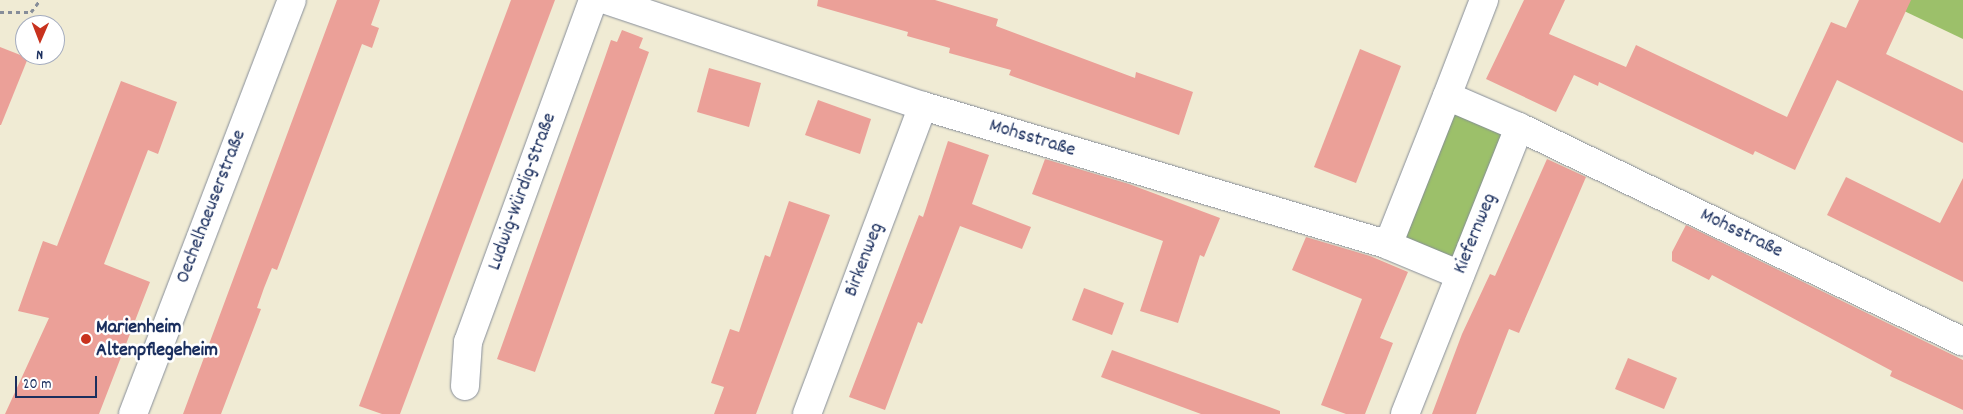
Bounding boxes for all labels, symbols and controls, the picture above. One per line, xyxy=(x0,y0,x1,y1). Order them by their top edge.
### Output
north arrow xyxy=(15,15,65,65)
text: N xyxy=(36,44,43,64)
street label: Ludwig-Würdig-Straße xyxy=(483,110,563,274)
street label: Mohsstraße xyxy=(986,114,1078,164)
street label: Oechelhaeuserstraße xyxy=(172,127,252,287)
street label: Kiefernweg xyxy=(1449,190,1503,278)
street label: Mohsstraße xyxy=(1696,204,1786,264)
street label: Birkenweg xyxy=(840,220,890,300)
place label: Marienheim Altenpflegeheim xyxy=(96,316,218,363)
marker: Marienheim Altenpflegeheim xyxy=(80,333,92,345)
scale bar xyxy=(18,366,100,398)
text: 20 m xyxy=(23,374,51,396)

